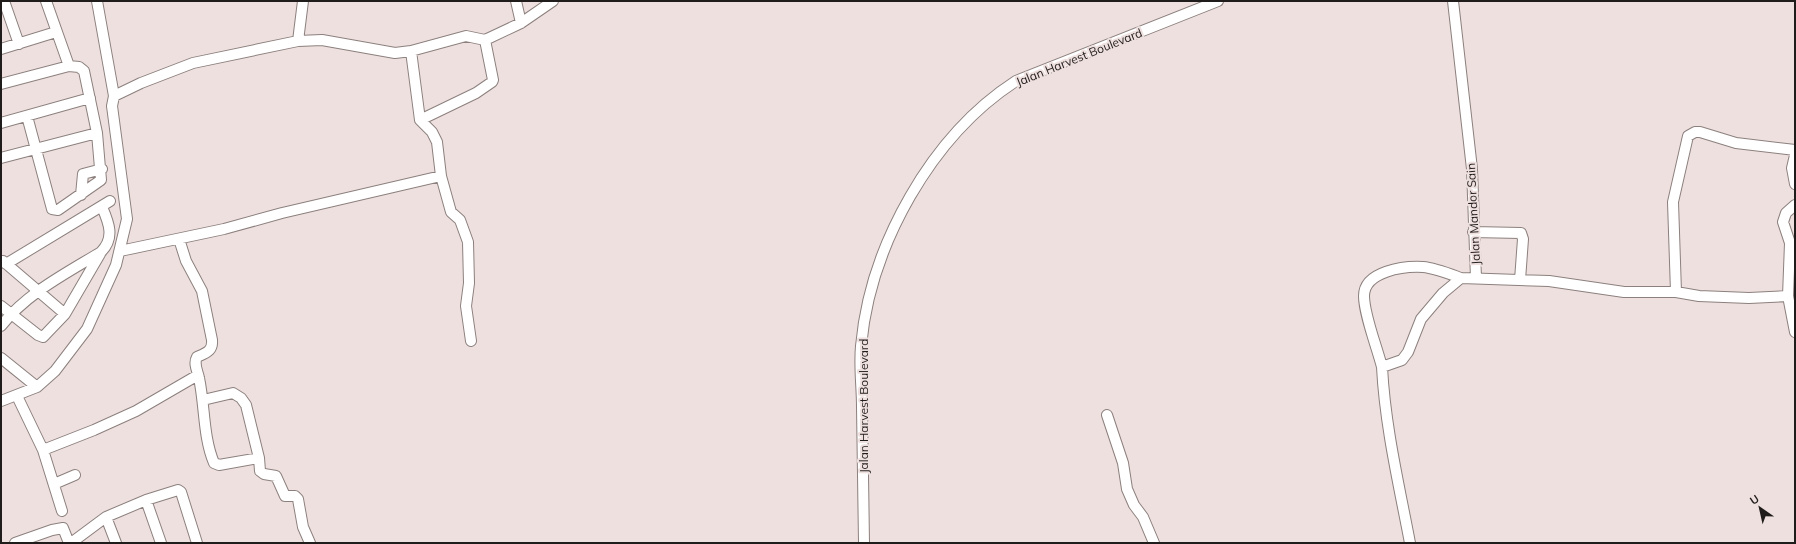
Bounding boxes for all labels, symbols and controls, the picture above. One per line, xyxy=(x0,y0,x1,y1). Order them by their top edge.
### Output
street label: Jalan Harvest Boulevard xyxy=(1014,25,1144,89)
street label: Jalan Mandor Sain xyxy=(1463,163,1483,265)
street label: Jalan Harvest Boulevard xyxy=(856,339,871,473)
north arrow xyxy=(1740,488,1780,528)
text: U xyxy=(1747,492,1762,508)

